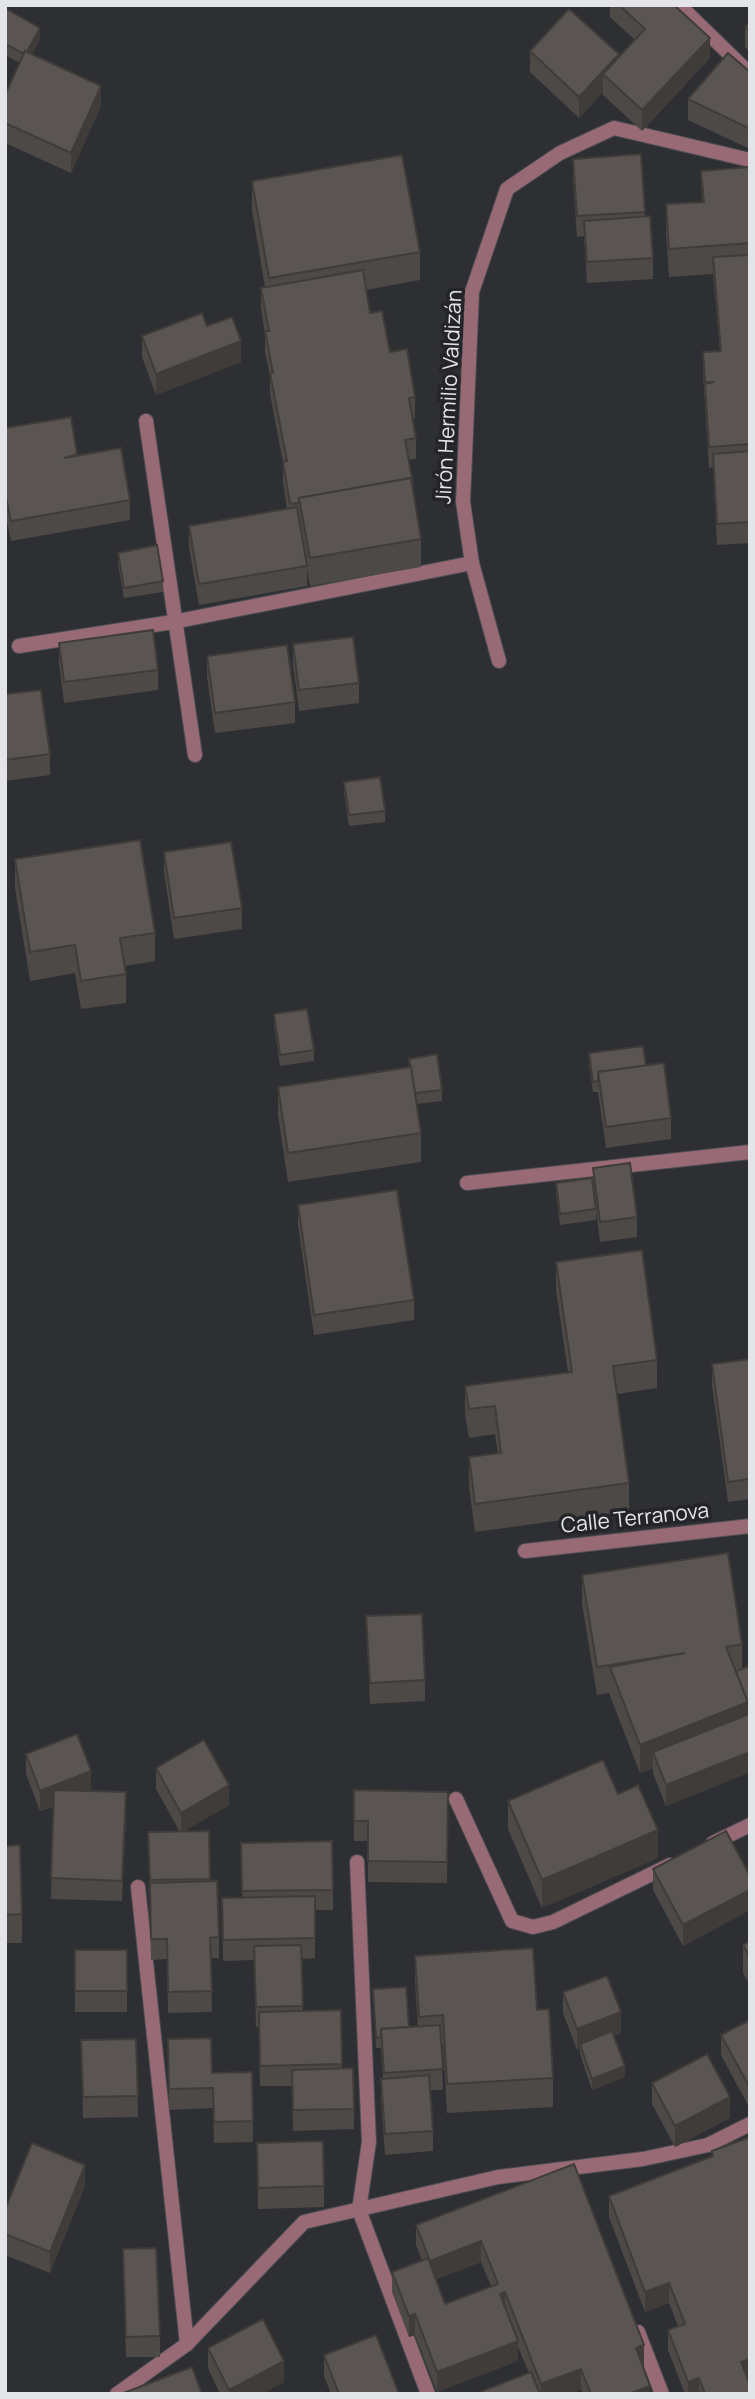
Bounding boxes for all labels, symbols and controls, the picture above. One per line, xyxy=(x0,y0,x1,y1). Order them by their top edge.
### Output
street label: Jirón Hermilio Valdizán xyxy=(428,289,468,505)
street label: Calle Terranova xyxy=(560,1495,710,1539)

